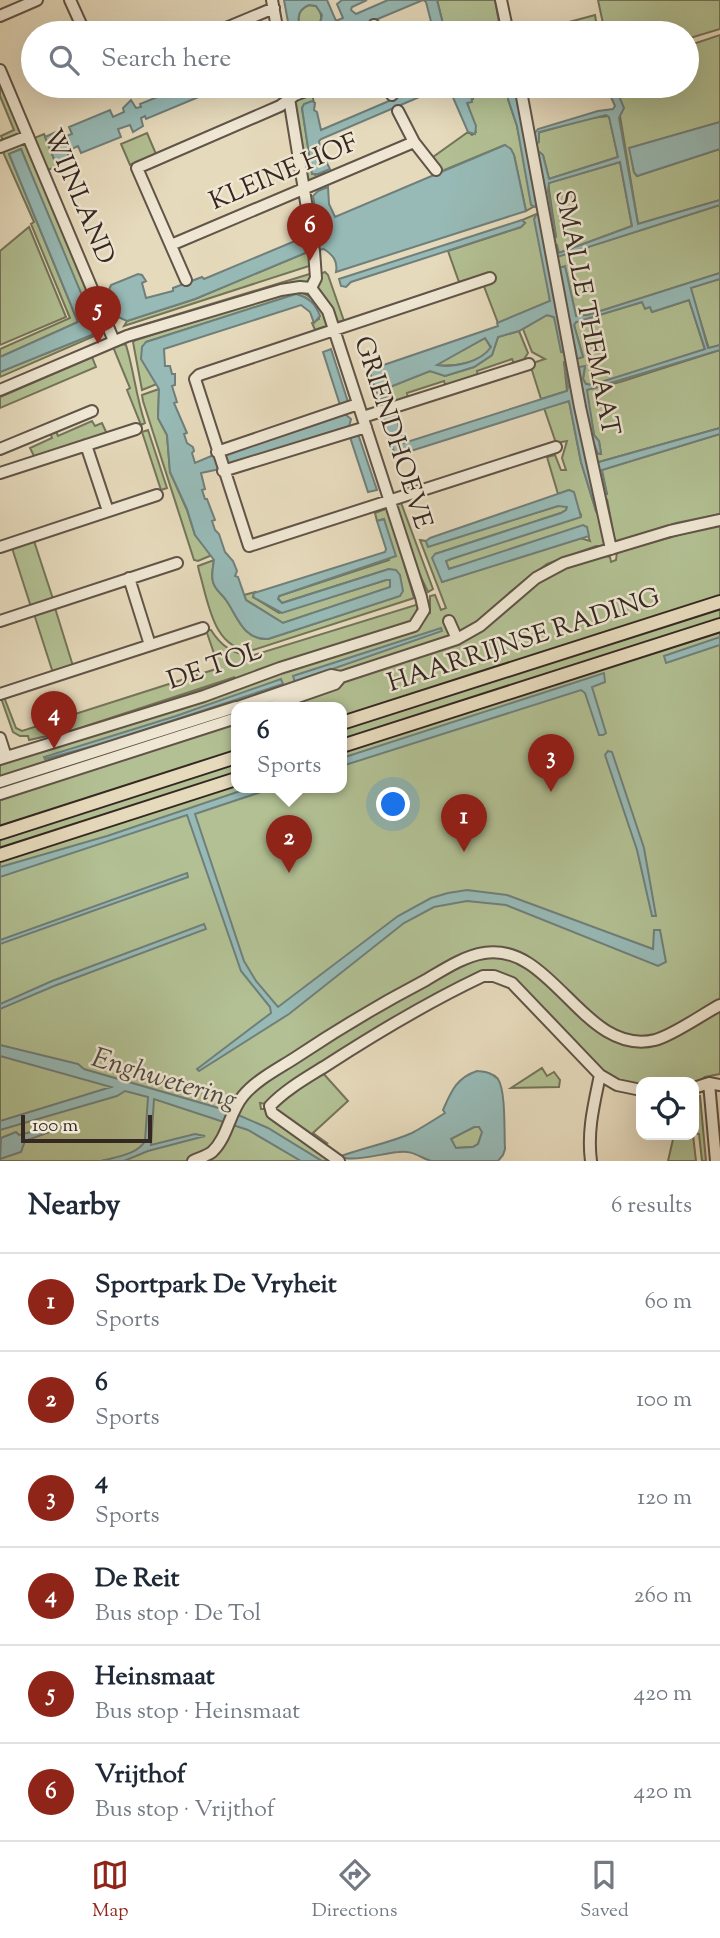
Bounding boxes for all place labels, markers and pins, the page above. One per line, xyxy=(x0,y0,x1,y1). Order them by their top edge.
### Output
pin: 6 xyxy=(287,203,333,261)
pin: 5 xyxy=(75,286,121,344)
pin: 4 xyxy=(31,691,77,749)
pin: 3 xyxy=(528,734,574,792)
pin: 1 xyxy=(441,794,487,852)
pin: 2 xyxy=(266,815,312,873)

